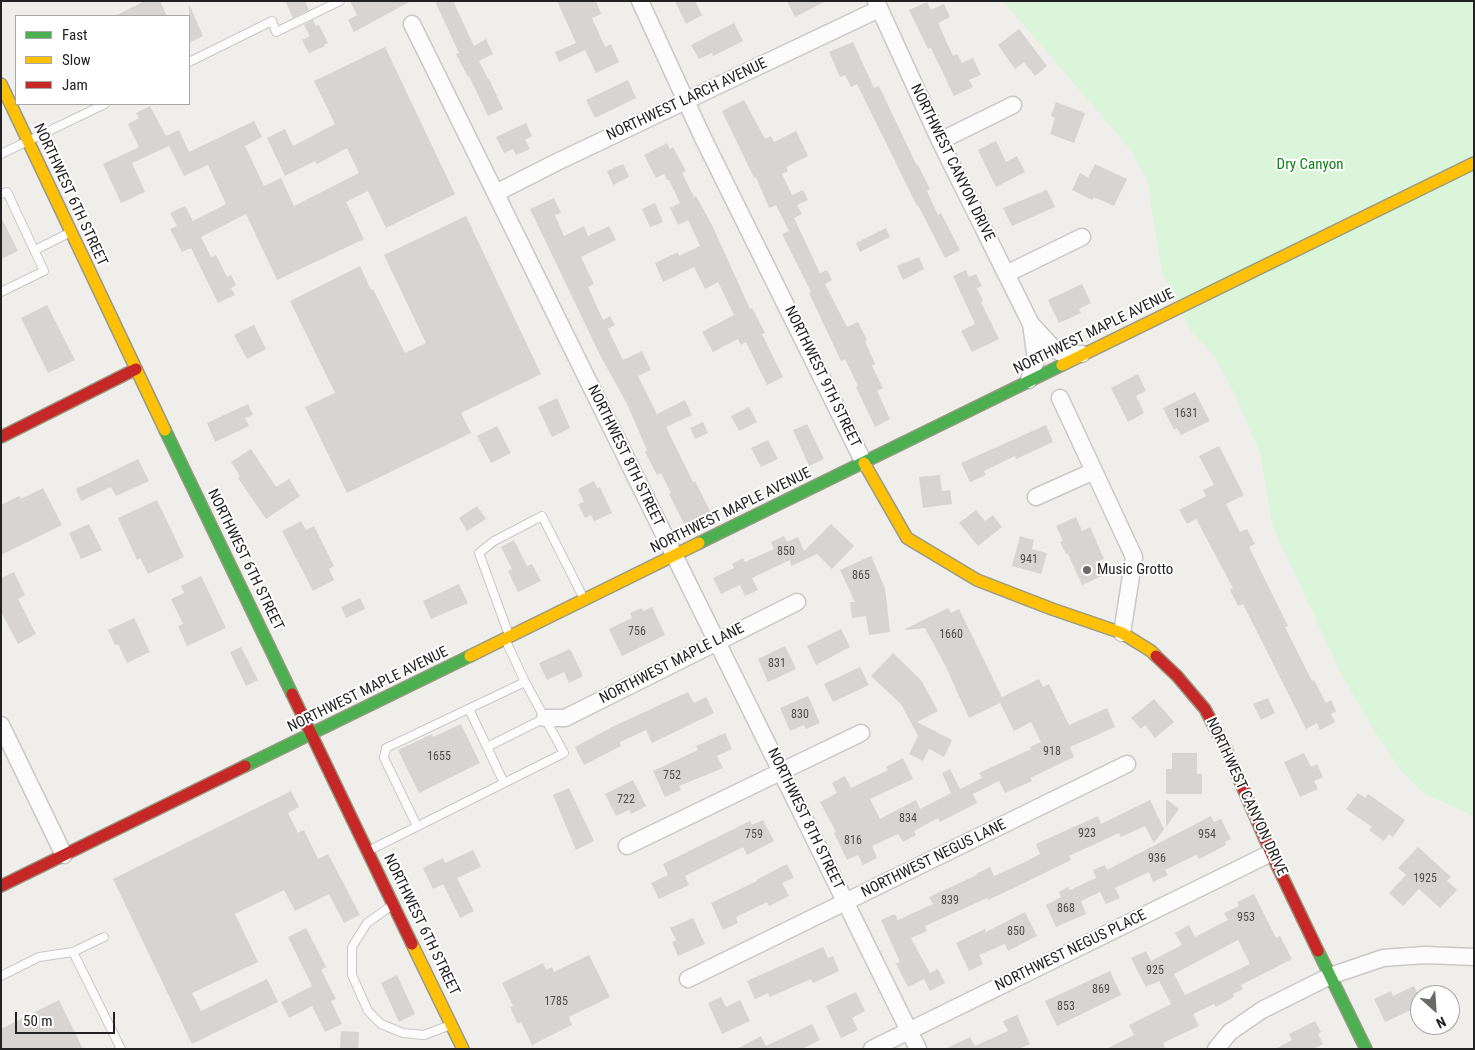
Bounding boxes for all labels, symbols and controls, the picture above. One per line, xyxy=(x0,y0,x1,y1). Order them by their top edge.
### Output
legend xyxy=(15,15,190,105)
text: Fast xyxy=(62,26,87,44)
text: Slow xyxy=(62,51,91,69)
street label: NORTHWEST LARCH AVENUE xyxy=(604,55,770,145)
text: Jam xyxy=(62,76,88,94)
street label: NORTHWEST CANYON DRIVE xyxy=(906,82,998,244)
street label: NORTHWEST 6TH STREET xyxy=(29,121,111,269)
park label: Dry Canyon xyxy=(1277,156,1343,174)
street label: NORTHWEST MAPLE AVENUE xyxy=(1011,285,1177,379)
street label: NORTHWEST 9TH STREET xyxy=(780,303,864,451)
street label: NORTHWEST 8TH STREET xyxy=(583,382,667,530)
house number: 1631 xyxy=(1174,407,1198,421)
street label: NORTHWEST MAPLE AVENUE xyxy=(648,464,814,558)
street label: NORTHWEST 6TH STREET xyxy=(203,486,287,634)
house number: 850 xyxy=(777,545,795,559)
house number: 941 xyxy=(1020,553,1038,567)
place label: Music Grotto xyxy=(1097,561,1173,579)
marker: Music Grotto xyxy=(1081,564,1093,576)
house number: 865 xyxy=(852,569,870,583)
street label: NORTHWEST MAPLE LANE xyxy=(597,620,747,708)
house number: 756 xyxy=(628,625,646,639)
house number: 1660 xyxy=(939,628,963,642)
street label: NORTHWEST MAPLE AVENUE xyxy=(285,643,451,737)
house number: 831 xyxy=(768,657,786,671)
house number: 830 xyxy=(791,708,809,722)
street label: NORTHWEST CANYON DRIVE xyxy=(1201,715,1291,879)
street label: NORTHWEST 8TH STREET xyxy=(763,745,847,893)
house number: 918 xyxy=(1043,745,1061,759)
house number: 1655 xyxy=(427,750,451,764)
house number: 752 xyxy=(663,769,681,783)
house number: 722 xyxy=(617,793,635,807)
house number: 834 xyxy=(899,812,917,826)
street label: NORTHWEST NEGUS LANE xyxy=(859,816,1009,902)
house number: 923 xyxy=(1078,827,1096,841)
house number: 759 xyxy=(745,828,763,842)
house number: 954 xyxy=(1198,828,1216,842)
house number: 816 xyxy=(844,834,862,848)
street label: NORTHWEST 6TH STREET xyxy=(379,851,463,999)
house number: 936 xyxy=(1148,852,1166,866)
house number: 1925 xyxy=(1413,872,1437,886)
house number: 839 xyxy=(941,894,959,908)
house number: 868 xyxy=(1057,902,1075,916)
street label: NORTHWEST NEGUS PLACE xyxy=(992,907,1150,995)
house number: 953 xyxy=(1237,911,1255,925)
house number: 850 xyxy=(1007,925,1025,939)
house number: 925 xyxy=(1146,964,1164,978)
house number: 869 xyxy=(1092,983,1110,997)
north arrow xyxy=(1410,985,1460,1035)
house number: 1785 xyxy=(544,995,568,1009)
house number: 853 xyxy=(1057,1000,1075,1014)
scale bar xyxy=(18,1002,118,1034)
text: 50 m xyxy=(23,1012,53,1030)
text: N xyxy=(1434,1014,1449,1032)

